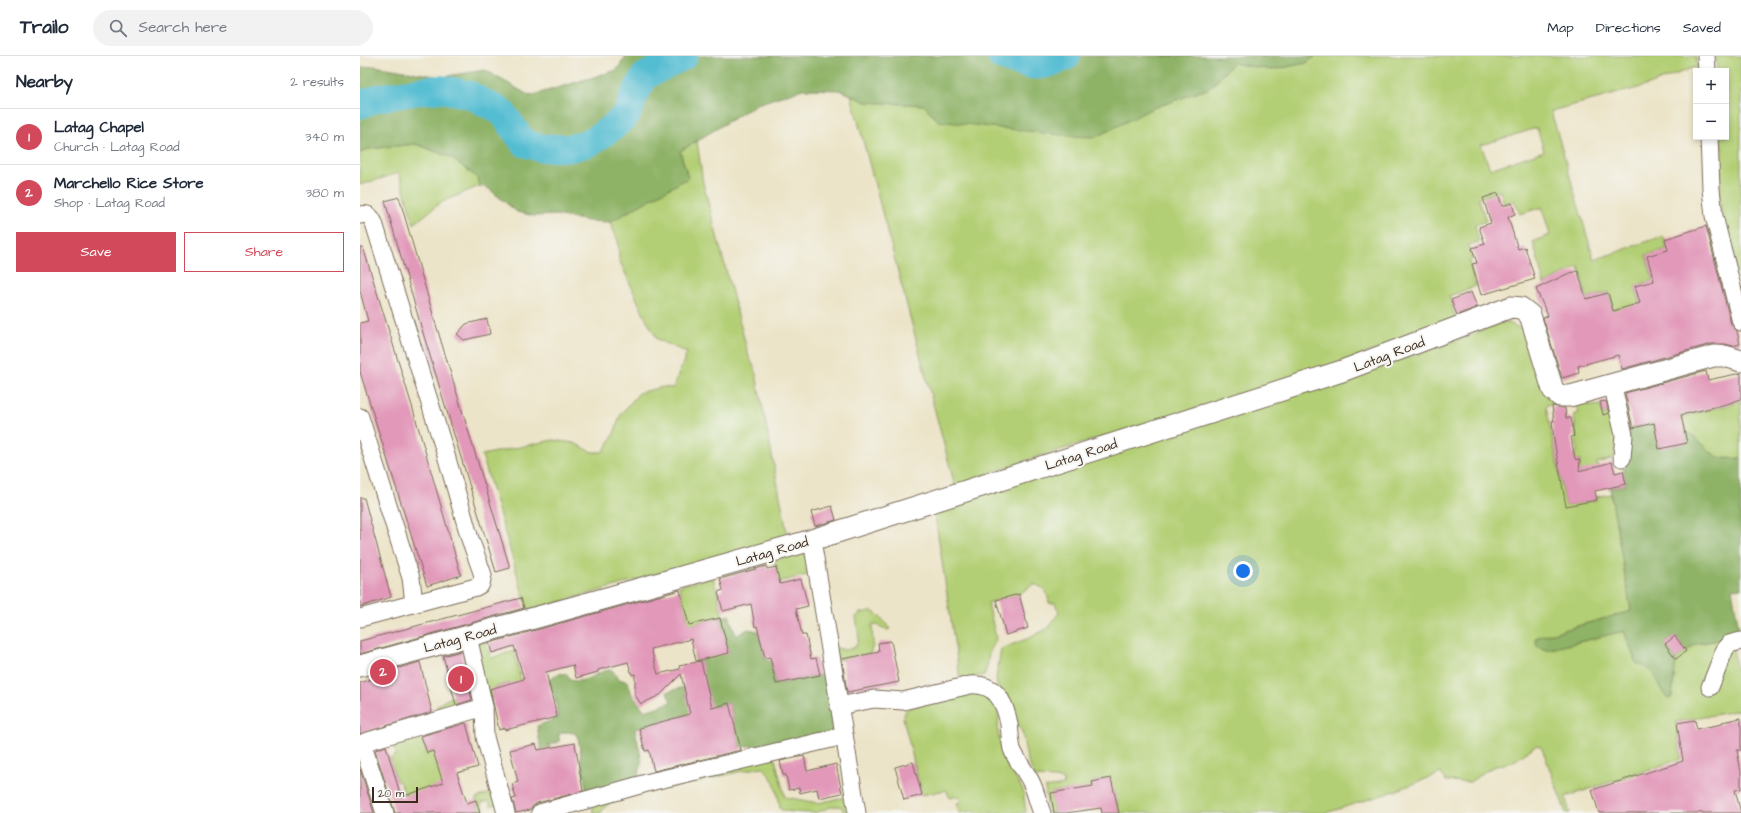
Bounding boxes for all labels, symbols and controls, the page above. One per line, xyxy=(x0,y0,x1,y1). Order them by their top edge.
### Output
search box xyxy=(93,10,373,46)
text: Trailo xyxy=(20,14,69,41)
icon: search xyxy=(107,17,129,39)
text: Search here xyxy=(139,17,227,38)
text: Map xyxy=(1547,18,1574,38)
text: Directions xyxy=(1596,18,1661,38)
text: Saved xyxy=(1683,18,1721,38)
map controls xyxy=(1693,68,1729,140)
button: + xyxy=(1693,68,1729,104)
text: Nearby xyxy=(16,70,73,94)
text: 2 results xyxy=(290,73,344,91)
button: − xyxy=(1693,104,1729,140)
text: Latag Chapel xyxy=(54,117,144,138)
text: 1 xyxy=(28,128,30,146)
text: 340 m xyxy=(305,128,344,146)
text: Church · Latag Road xyxy=(54,138,180,156)
text: Marchello Rice Store xyxy=(54,173,204,194)
text: 2 xyxy=(25,184,33,202)
text: 380 m xyxy=(305,184,344,202)
text: Shop · Latag Road xyxy=(54,194,165,212)
button: Save xyxy=(16,232,176,272)
button: Share xyxy=(184,232,344,272)
street label: Latag Road xyxy=(1351,332,1428,378)
street label: Latag Road xyxy=(1043,434,1120,476)
street label: Latag Road xyxy=(734,532,811,572)
your location xyxy=(1233,561,1253,581)
street label: Latag Road xyxy=(422,620,499,658)
pin: 2 xyxy=(370,657,396,687)
pin: 1 xyxy=(448,664,474,694)
scale bar xyxy=(372,785,418,804)
text: 20 m xyxy=(378,786,404,801)

